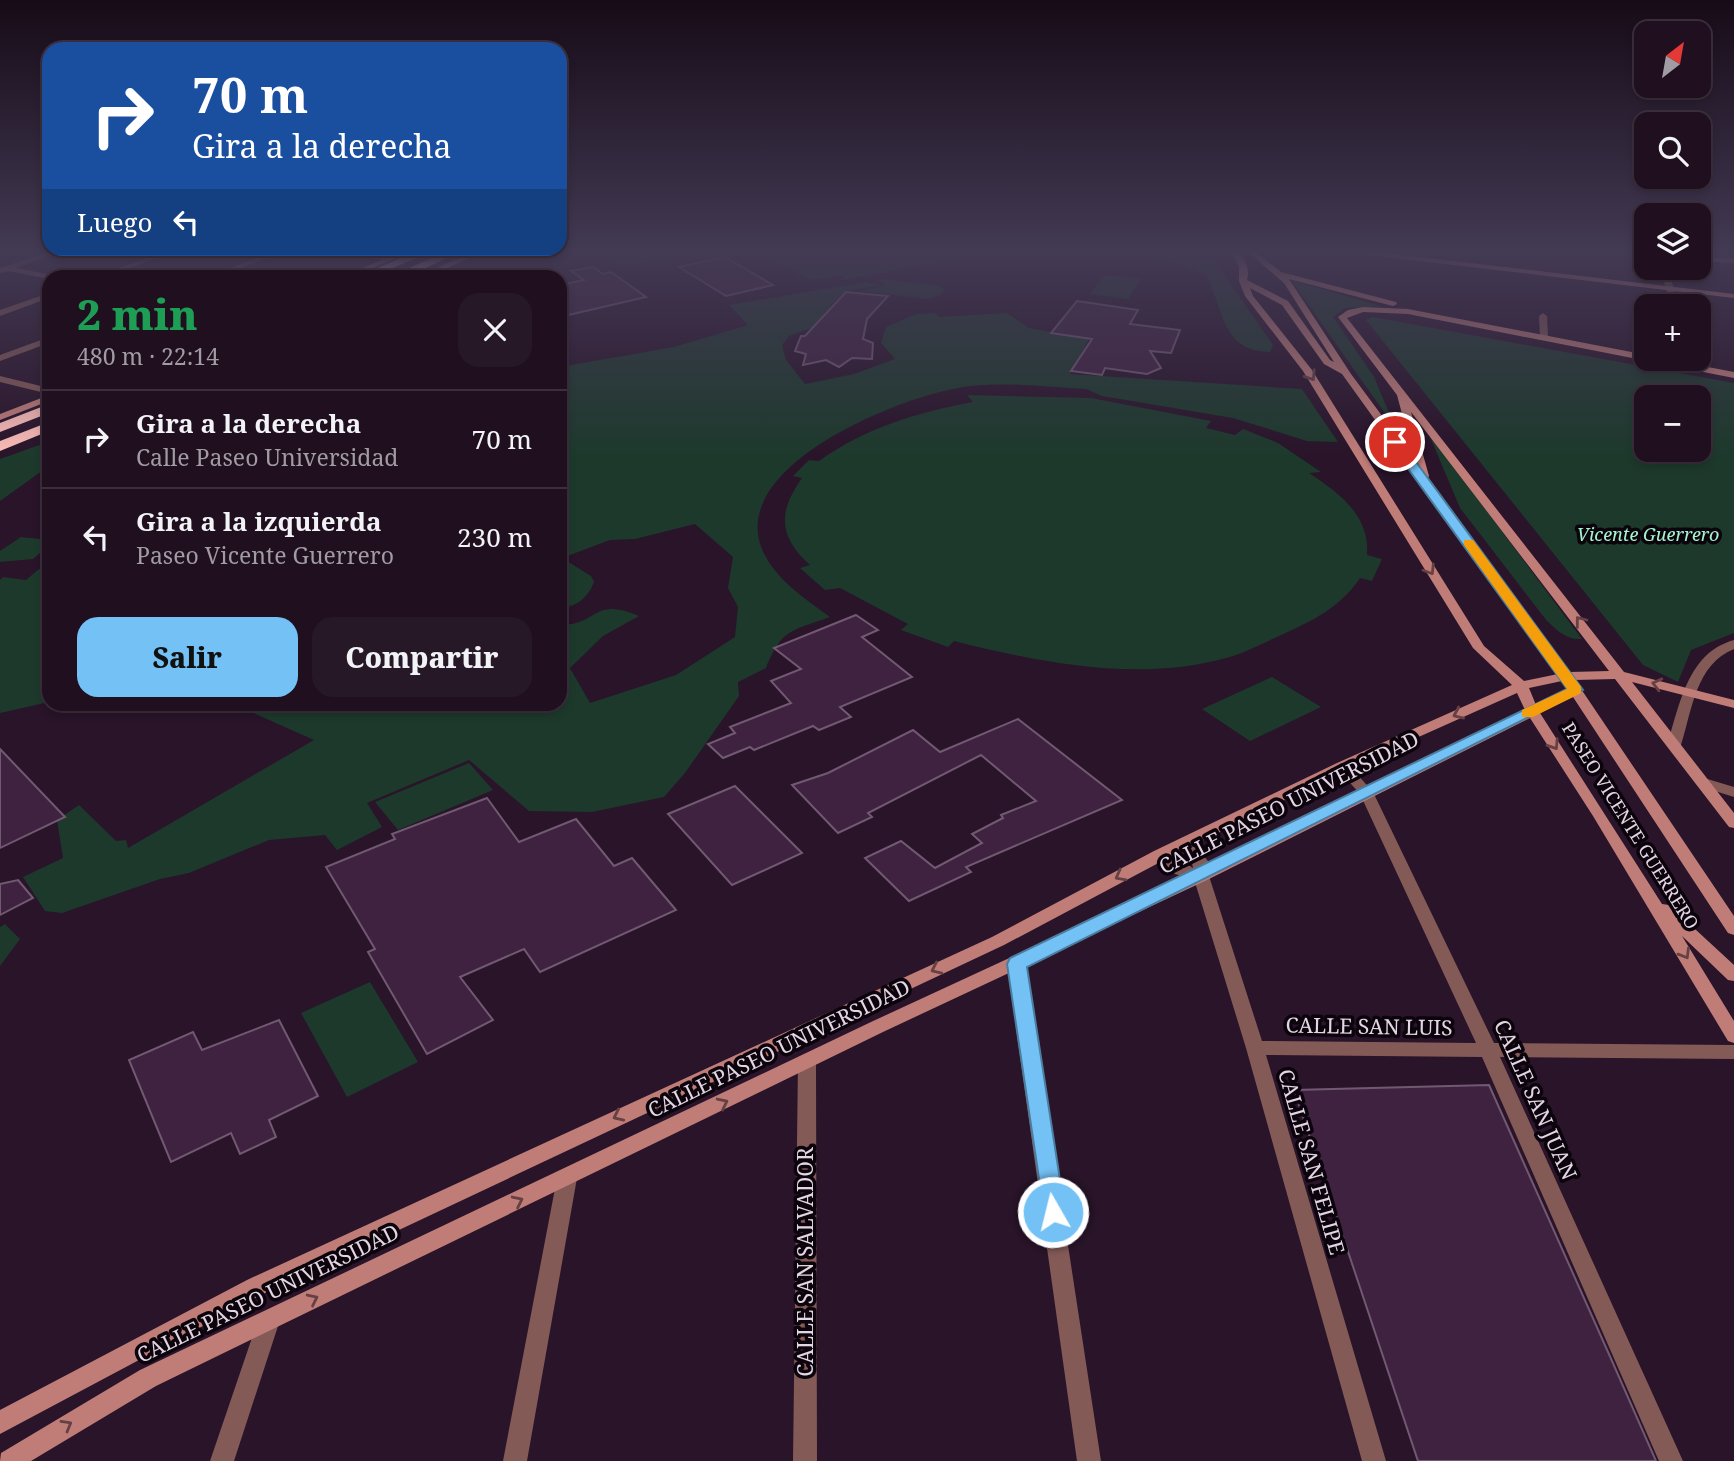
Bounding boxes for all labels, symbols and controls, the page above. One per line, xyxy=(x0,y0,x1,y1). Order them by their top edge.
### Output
north arrow xyxy=(1634,21,1712,98)
map controls xyxy=(1634,21,1711,462)
text: 70 m xyxy=(192,61,308,127)
icon: right xyxy=(77,70,168,161)
button: search xyxy=(1634,112,1711,189)
text: Gira a la derecha xyxy=(192,124,452,167)
icon: left xyxy=(167,203,205,241)
button: layers xyxy=(1634,203,1711,280)
text: Luego xyxy=(77,204,153,240)
text: 2 min xyxy=(77,285,198,342)
button: close xyxy=(458,293,532,367)
button: + xyxy=(1634,294,1711,371)
text: 480 m · 22:14 xyxy=(77,340,219,372)
one-way arrow xyxy=(1302,369,1315,382)
button: − xyxy=(1634,385,1711,462)
text: Gira a la derecha xyxy=(136,405,361,441)
pin xyxy=(1365,412,1425,472)
icon: right xyxy=(77,420,115,458)
text: 70 m xyxy=(472,421,532,457)
icon: arrive xyxy=(1376,423,1414,461)
text: Calle Paseo Universidad xyxy=(136,441,398,473)
text: Gira a la izquierda xyxy=(136,503,382,539)
icon: left xyxy=(77,518,115,556)
text: 230 m xyxy=(457,519,532,555)
park label: Vicente Guerrero xyxy=(1577,522,1719,546)
text: Paseo Vicente Guerrero xyxy=(136,539,394,571)
one-way arrow xyxy=(1422,562,1435,575)
one-way arrow xyxy=(1575,616,1588,628)
button: Salir xyxy=(77,617,298,697)
button: Compartir xyxy=(312,617,532,697)
one-way arrow xyxy=(1651,678,1663,692)
one-way arrow xyxy=(1453,706,1466,720)
street label: PASEO VICENTE GUERRERO xyxy=(1557,717,1705,934)
street label: CALLE PASEO UNIVERSIDAD xyxy=(1154,724,1423,880)
one-way arrow xyxy=(1546,738,1559,751)
one-way arrow xyxy=(1115,868,1127,882)
one-way arrow xyxy=(1676,947,1689,960)
one-way arrow xyxy=(931,961,943,975)
street label: CALLE PASEO UNIVERSIDAD xyxy=(643,972,914,1124)
street label: CALLE SAN LUIS xyxy=(1285,1011,1453,1041)
street label: CALLE SAN JUAN xyxy=(1488,1015,1584,1184)
street label: CALLE SAN FELIPE xyxy=(1272,1066,1352,1258)
one-way arrow xyxy=(716,1097,728,1111)
one-way arrow xyxy=(613,1107,625,1121)
street label: CALLE SAN SALVADOR xyxy=(791,1147,819,1377)
position arrow xyxy=(1016,1175,1090,1249)
one-way arrow xyxy=(511,1196,523,1210)
street label: CALLE PASEO UNIVERSIDAD xyxy=(132,1217,403,1369)
one-way arrow xyxy=(306,1294,318,1308)
one-way arrow xyxy=(59,1420,72,1433)

